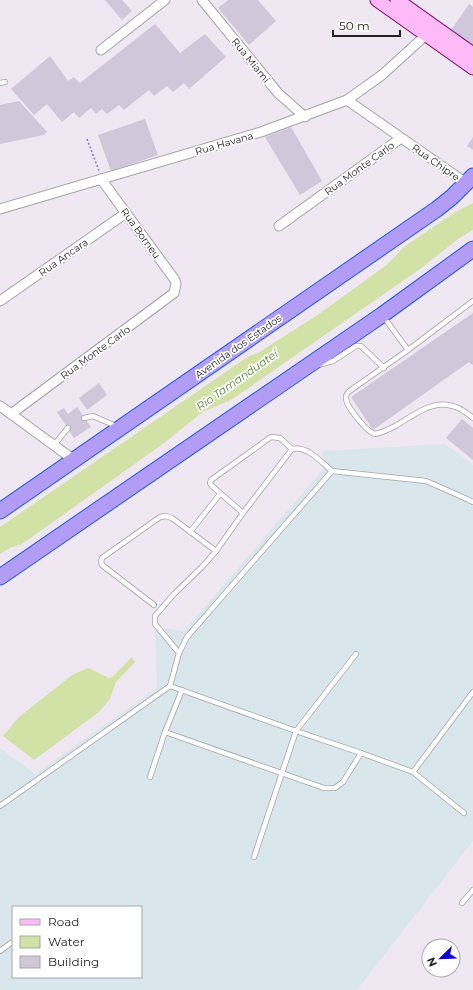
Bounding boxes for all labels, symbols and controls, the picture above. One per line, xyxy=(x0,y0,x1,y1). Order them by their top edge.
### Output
scale bar xyxy=(333,12,400,38)
text: 50 m xyxy=(339,18,370,33)
street label: Rua Miami xyxy=(229,35,273,85)
street label: Rua Havana xyxy=(193,129,255,158)
street label: Rua Monte Carlo xyxy=(322,139,397,198)
street label: Rua Chipre xyxy=(409,141,462,184)
street label: Rua Borneu xyxy=(118,205,163,261)
street label: Rua Ancara xyxy=(36,236,91,279)
street label: Avenida dos Estados xyxy=(192,312,284,381)
street label: Rua Monte Carlo xyxy=(58,323,133,382)
water label: Rio Tamanduateí xyxy=(193,345,282,413)
legend xyxy=(12,906,142,978)
text: Road xyxy=(48,914,79,929)
text: Water xyxy=(48,934,85,949)
north arrow xyxy=(421,938,461,978)
text: Building xyxy=(48,954,99,969)
text: N xyxy=(424,955,440,969)

